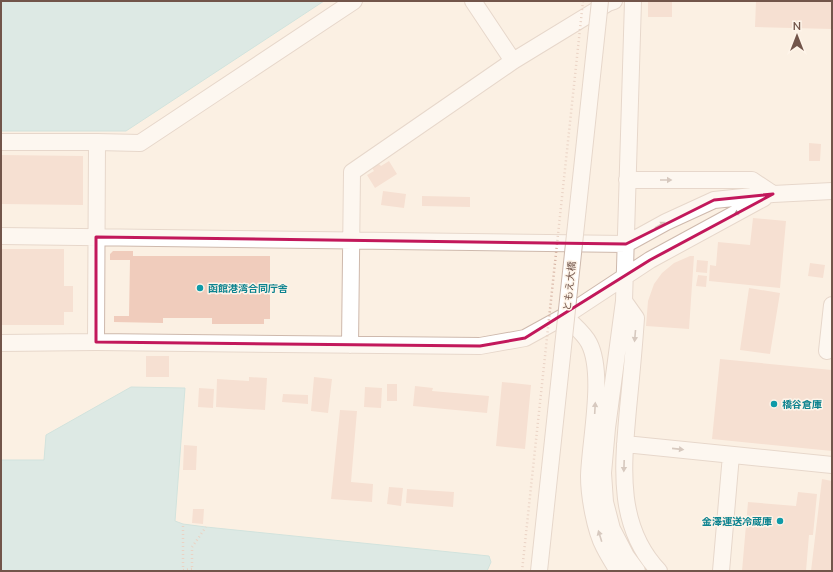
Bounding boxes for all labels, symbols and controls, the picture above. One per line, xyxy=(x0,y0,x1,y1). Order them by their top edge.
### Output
north arrow xyxy=(777,16,817,56)
text: N xyxy=(793,19,801,33)
one-way arrow xyxy=(660,177,673,183)
one-way arrow xyxy=(733,208,745,215)
one-way arrow xyxy=(654,222,666,229)
street label: ともえ大橋 xyxy=(560,261,579,312)
place label: 函館港湾合同庁舎 xyxy=(208,282,288,295)
marker: 函館港湾合同庁舎 xyxy=(195,283,205,293)
one-way arrow xyxy=(631,330,638,342)
place label: 橋谷倉庫 xyxy=(782,398,822,411)
marker: 橋谷倉庫 xyxy=(769,399,779,409)
one-way arrow xyxy=(591,402,598,414)
one-way arrow xyxy=(672,446,684,453)
one-way arrow xyxy=(621,460,628,472)
place label: 金澤運送冷蔵庫 xyxy=(702,515,772,528)
marker: 金澤運送冷蔵庫 xyxy=(775,516,785,526)
one-way arrow xyxy=(597,530,603,542)

